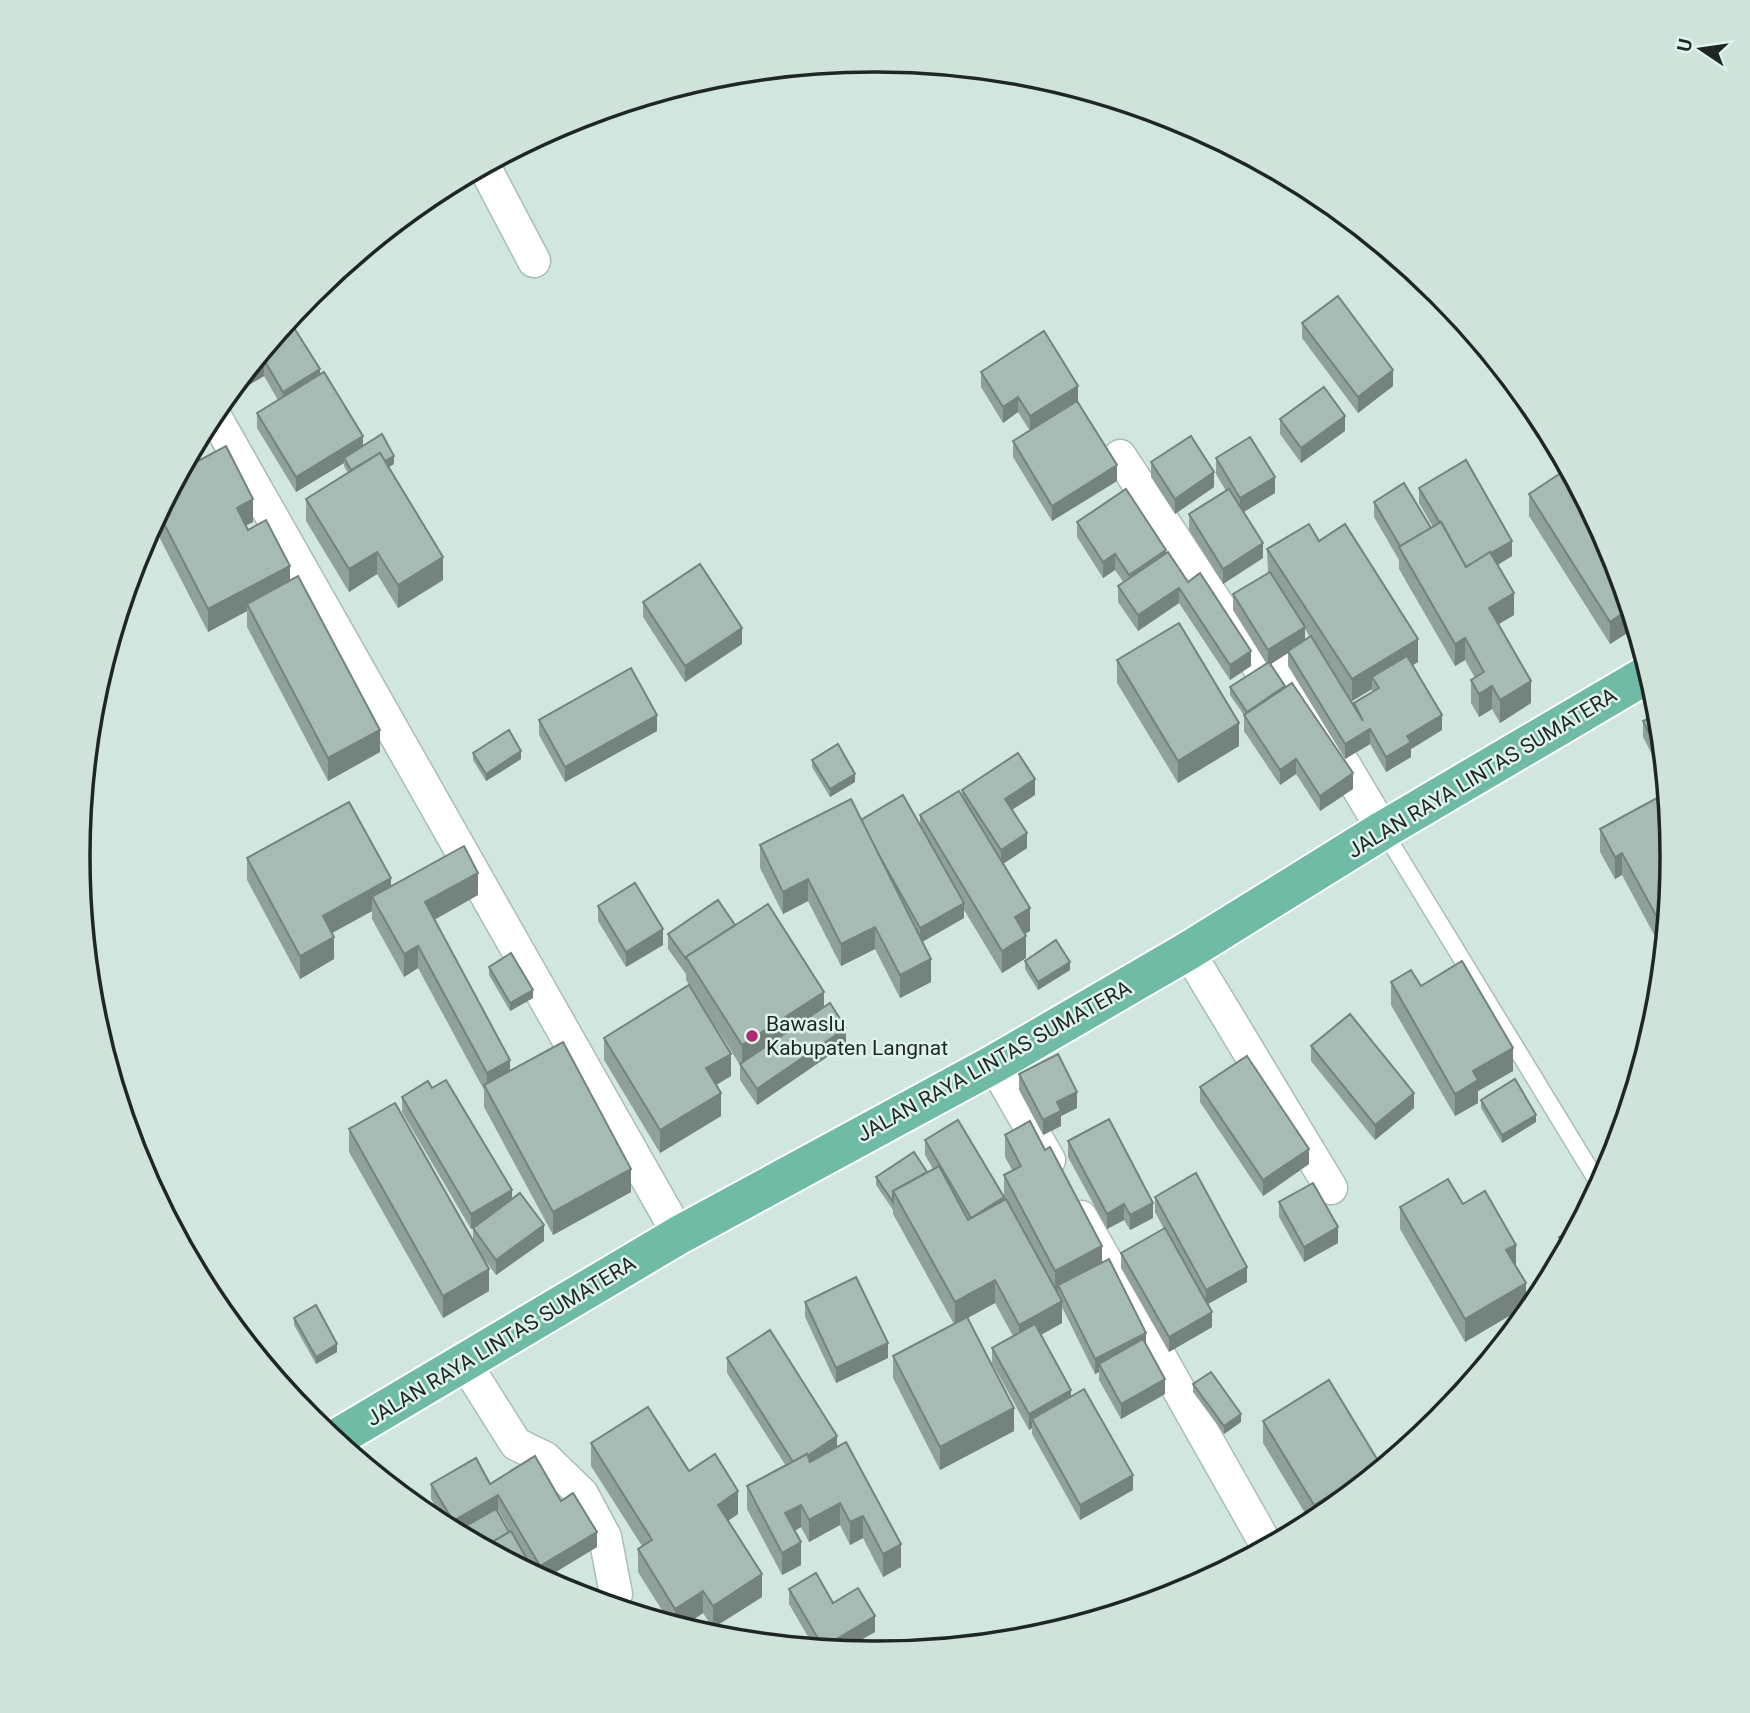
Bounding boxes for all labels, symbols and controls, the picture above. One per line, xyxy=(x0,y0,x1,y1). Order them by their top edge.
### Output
north arrow xyxy=(1666,14,1736,84)
text: U xyxy=(1672,37,1698,54)
street label: JALAN RAYA LINTAS SUMATERA xyxy=(1343,683,1621,863)
street label: JALAN RAYA LINTAS SUMATERA xyxy=(853,975,1135,1147)
place label: Bawaslu Kabupaten Langnat xyxy=(766,1012,948,1060)
marker: Bawaslu Kabupaten Langnat xyxy=(744,1028,760,1044)
street label: JALAN RAYA LINTAS SUMATERA xyxy=(362,1251,640,1431)

